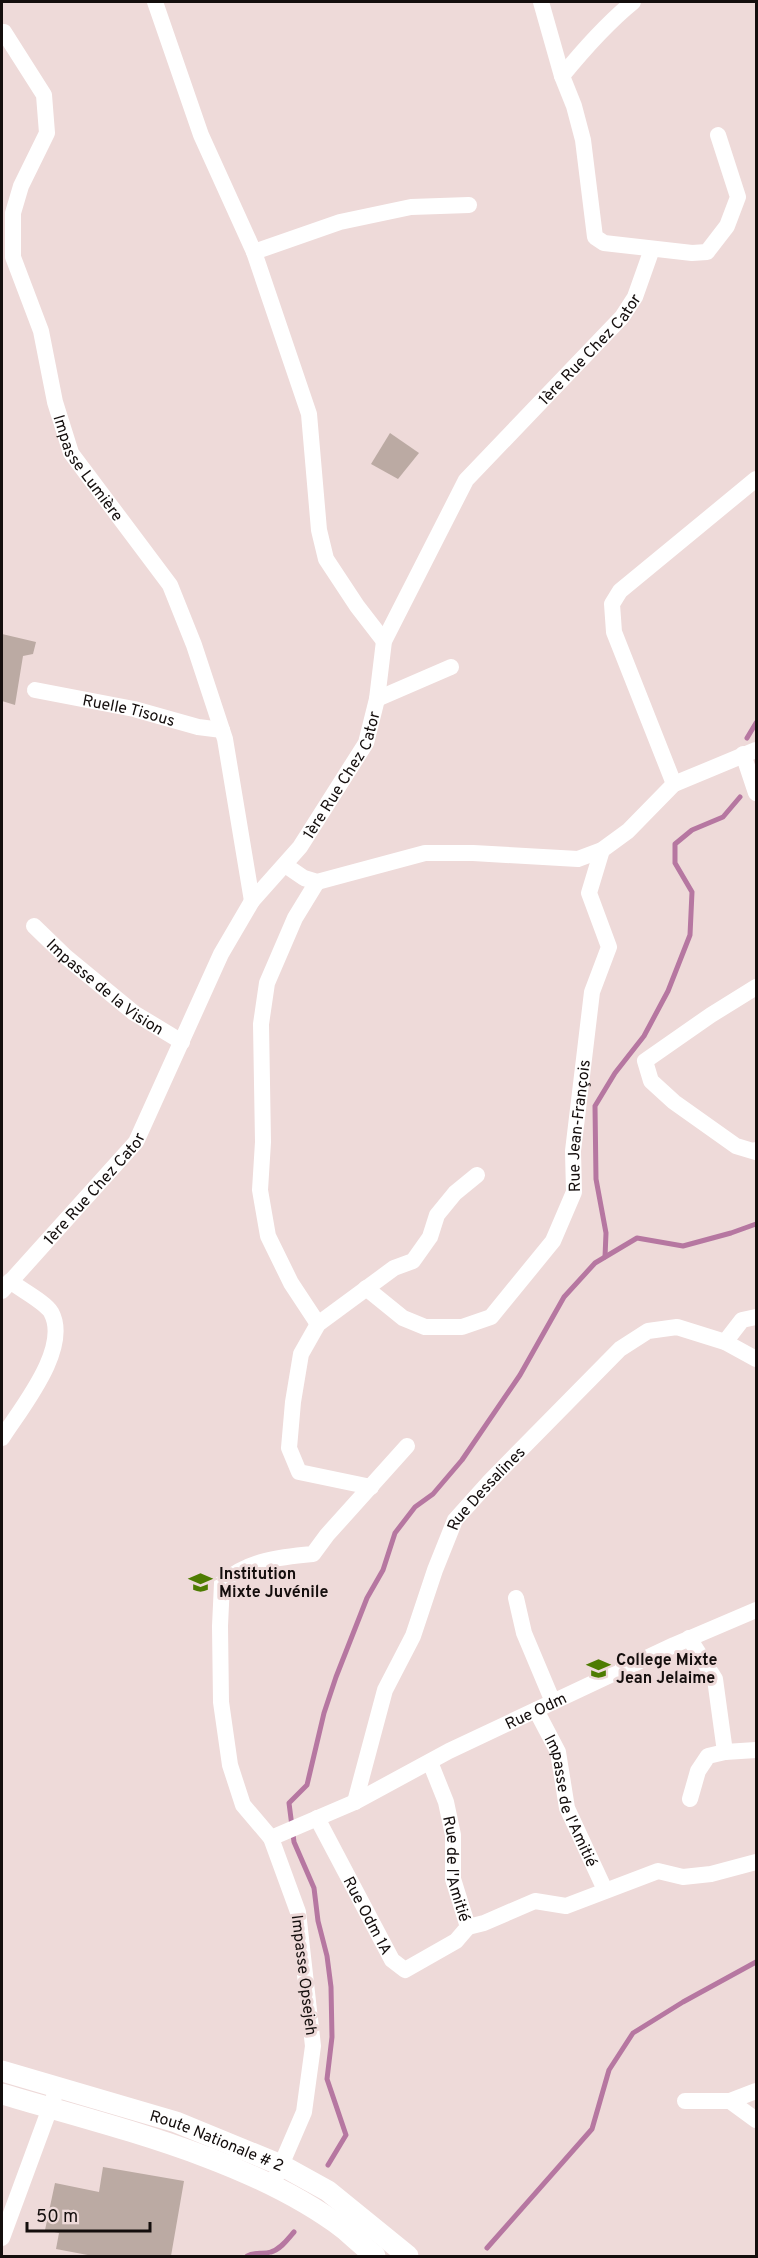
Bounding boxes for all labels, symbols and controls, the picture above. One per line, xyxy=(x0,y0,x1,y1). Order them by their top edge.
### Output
street label: 1ère Rue Chez Cator xyxy=(535,291,646,410)
street label: Impasse Lumière xyxy=(48,413,127,526)
street label: Ruelle Tisous xyxy=(81,691,177,732)
street label: 1ère Rue Chez Cator xyxy=(299,710,386,844)
street label: Impasse de la Vision xyxy=(41,935,167,1041)
street label: Rue Jean-François xyxy=(565,1059,596,1192)
street label: 1ère Rue Chez Cator xyxy=(40,1130,151,1250)
street label: Rue Dessalines xyxy=(444,1443,530,1534)
place label: Institution Mixte Juvénile xyxy=(219,1565,328,1603)
school or university icon: Institution Mixte Juvénile xyxy=(188,1569,214,1595)
place label: College Mixte Jean Jelaime xyxy=(616,1651,718,1689)
school or university icon: College Mixte Jean Jelaime xyxy=(585,1655,611,1681)
street label: Rue Odm xyxy=(502,1689,570,1735)
street label: Impasse de l'Amitié xyxy=(539,1731,601,1871)
street label: Rue de l'Amitié xyxy=(437,1814,474,1925)
street label: Rue Odm 1A xyxy=(338,1874,396,1959)
street label: Impasse Opsejeh xyxy=(286,1914,320,2037)
street label: Route Nationale # 2 xyxy=(147,2107,286,2177)
scale bar xyxy=(27,2195,150,2233)
text: 50 m xyxy=(36,2206,78,2229)

